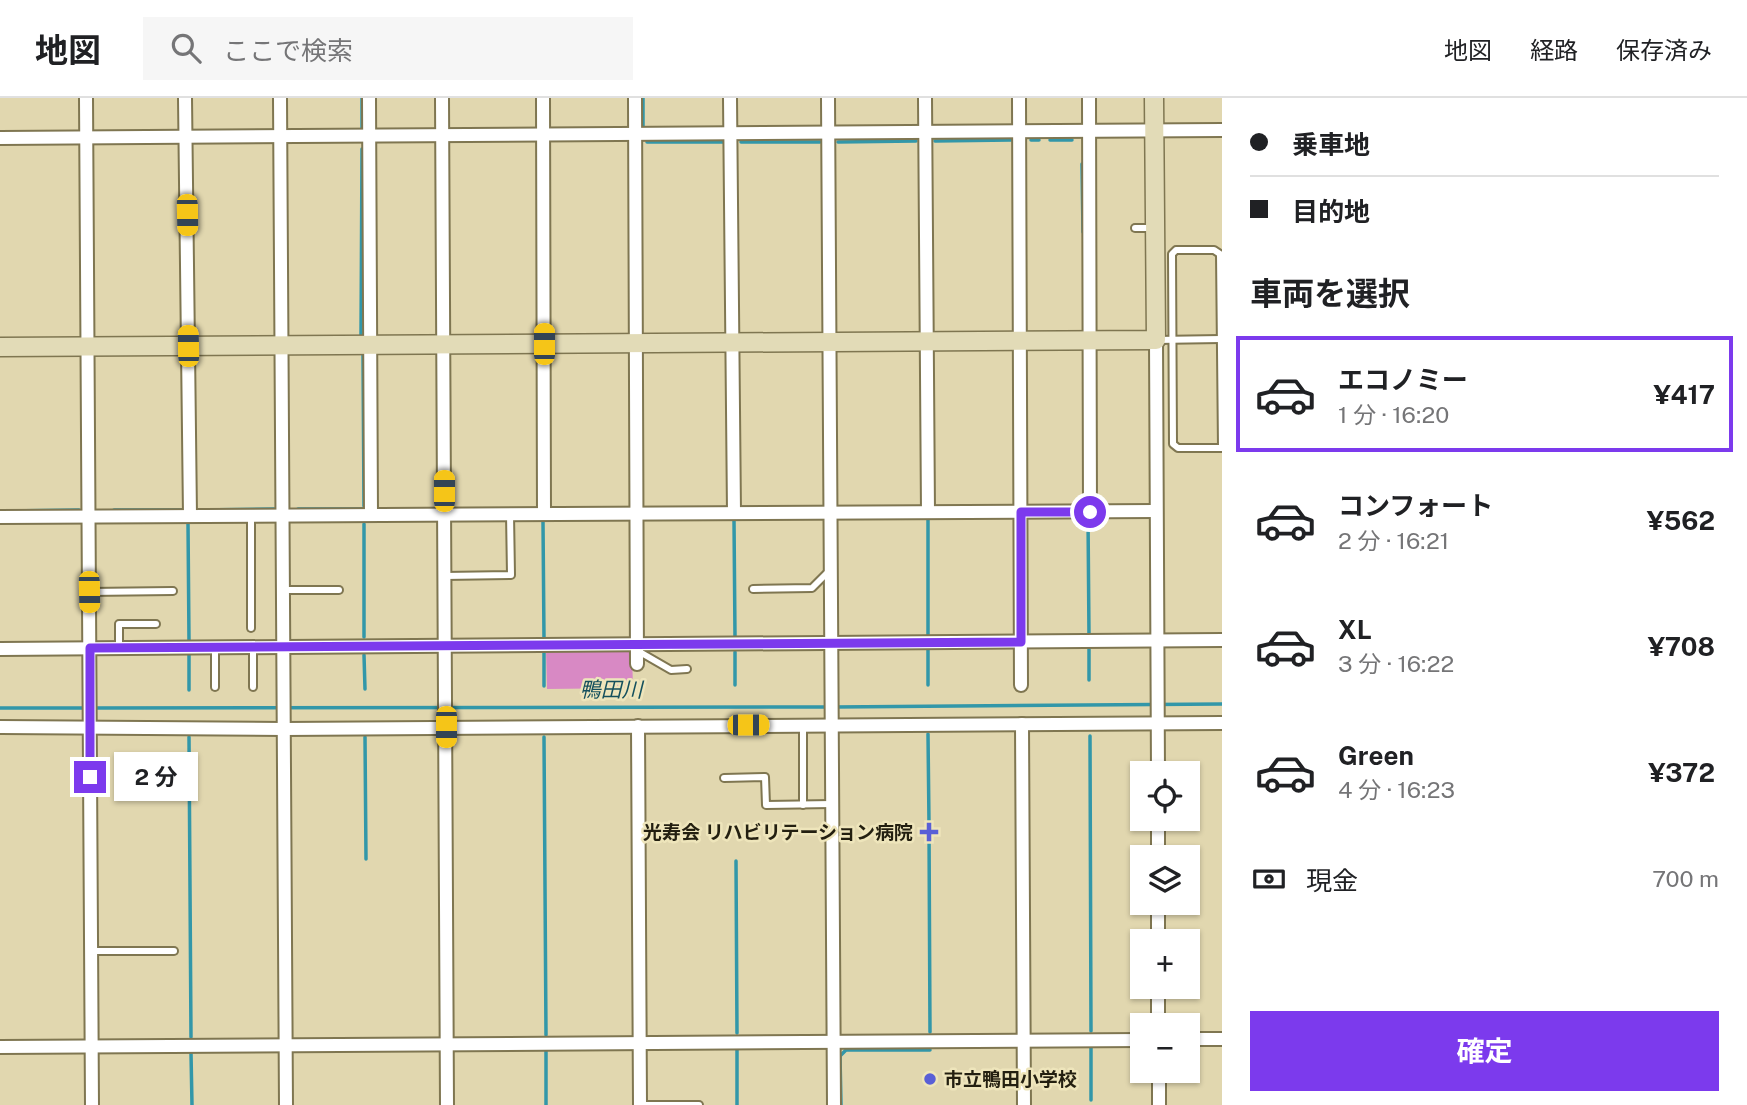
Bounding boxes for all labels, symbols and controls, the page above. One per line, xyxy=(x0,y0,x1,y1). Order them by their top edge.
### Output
search box xyxy=(143,17,633,80)
icon: search xyxy=(167,29,205,67)
text: 地図 xyxy=(35,31,101,69)
text: ここで検索 xyxy=(223,35,353,66)
text: 地図 xyxy=(1444,36,1492,64)
text: 経路 xyxy=(1530,36,1578,64)
text: 保存済み xyxy=(1616,36,1712,64)
text: 乗車地 xyxy=(1292,129,1370,160)
car xyxy=(177,194,198,236)
text: 目的地 xyxy=(1292,196,1370,227)
text: 車両を選択 xyxy=(1250,275,1410,312)
car xyxy=(534,323,555,365)
car xyxy=(178,325,199,367)
icon: car xyxy=(1254,363,1317,426)
text: エコノミー xyxy=(1338,364,1468,395)
text: ¥417 xyxy=(1653,379,1715,410)
text: 1 分 · 16:20 xyxy=(1338,401,1449,428)
car xyxy=(434,470,455,512)
icon: car xyxy=(1254,489,1317,552)
text: コンフォート xyxy=(1338,490,1493,521)
route start xyxy=(1074,496,1106,528)
text: ¥562 xyxy=(1647,505,1715,536)
text: 2 分 · 16:21 xyxy=(1338,527,1449,554)
car xyxy=(79,571,100,613)
text: XL xyxy=(1338,614,1372,645)
icon: car xyxy=(1254,615,1317,678)
text: ¥708 xyxy=(1648,631,1715,662)
text: 3 分 · 16:22 xyxy=(1338,650,1454,677)
water label: 鴨田川 xyxy=(580,677,644,702)
car xyxy=(436,706,457,748)
car xyxy=(728,715,770,736)
text: Green xyxy=(1338,740,1414,771)
icon: car xyxy=(1254,741,1317,804)
callout: 2 分 xyxy=(114,752,198,802)
text: ¥372 xyxy=(1648,757,1715,788)
route end xyxy=(74,761,106,793)
map controls xyxy=(1130,761,1200,1083)
button: locate xyxy=(1130,761,1200,831)
text: 2 分 xyxy=(135,763,177,790)
text: 4 分 · 16:23 xyxy=(1338,776,1455,803)
place label: 光寿会 リハビリテーション病院 xyxy=(643,821,913,843)
marker: 光寿会 リハビリテーション病院 xyxy=(919,822,939,842)
button: layers xyxy=(1130,845,1200,915)
icon: cash xyxy=(1250,860,1288,898)
text: 現金 xyxy=(1306,865,1358,896)
text: 700 m xyxy=(1652,865,1719,892)
button: + xyxy=(1130,929,1200,999)
button: 確定 xyxy=(1250,1011,1719,1091)
button: − xyxy=(1130,1013,1200,1083)
place label: 市立鴨田小学校 xyxy=(944,1068,1077,1090)
marker: 市立鴨田小学校 xyxy=(922,1071,938,1087)

